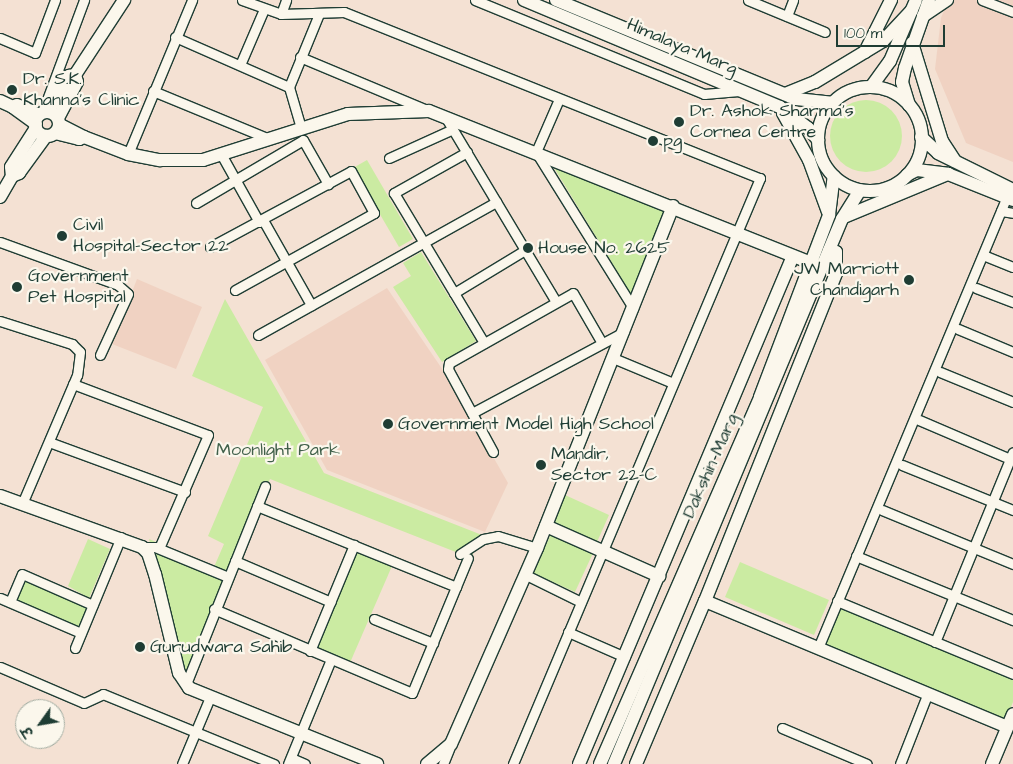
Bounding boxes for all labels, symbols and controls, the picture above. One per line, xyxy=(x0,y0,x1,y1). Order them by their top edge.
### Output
street label: Himalaya Marg xyxy=(623,14,741,80)
scale bar xyxy=(838,15,947,47)
text: 100 m xyxy=(844,23,883,44)
place label: Dr. S.K. Khanna's Clinic xyxy=(23,69,140,112)
marker: Dr. S.K. Khanna's Clinic xyxy=(5,83,19,97)
place label: Dr. Ashok Sharma's Cornea Centre xyxy=(690,101,854,144)
marker: Dr. Ashok Sharma's Cornea Centre xyxy=(672,115,686,129)
place label: pg xyxy=(663,130,682,152)
marker: pg xyxy=(647,135,659,147)
place label: Civil Hospital-Sector 22 xyxy=(73,215,228,258)
marker: Civil Hospital-Sector 22 xyxy=(55,229,69,243)
place label: House No. 2625 xyxy=(538,237,670,259)
marker: House No. 2625 xyxy=(522,242,534,254)
place label: JW Marriott Chandigarh xyxy=(794,259,899,302)
place label: Government Pet Hospital xyxy=(28,266,129,308)
marker: JW Marriott Chandigarh xyxy=(903,274,915,286)
marker: Government Pet Hospital xyxy=(10,280,24,294)
street label: Dakshin Marg xyxy=(678,410,744,522)
place label: Government Model High School xyxy=(398,413,654,435)
marker: Government Model High School xyxy=(382,418,394,430)
park label: Moonlight Park xyxy=(216,439,340,461)
place label: Mandir, Sector 22-C xyxy=(551,444,657,486)
marker: Mandir, Sector 22-C xyxy=(535,459,547,471)
place label: Gurudwara Sahib xyxy=(150,636,292,658)
marker: Gurudwara Sahib xyxy=(134,641,146,653)
north arrow xyxy=(15,699,65,749)
text: उ xyxy=(17,722,39,741)

